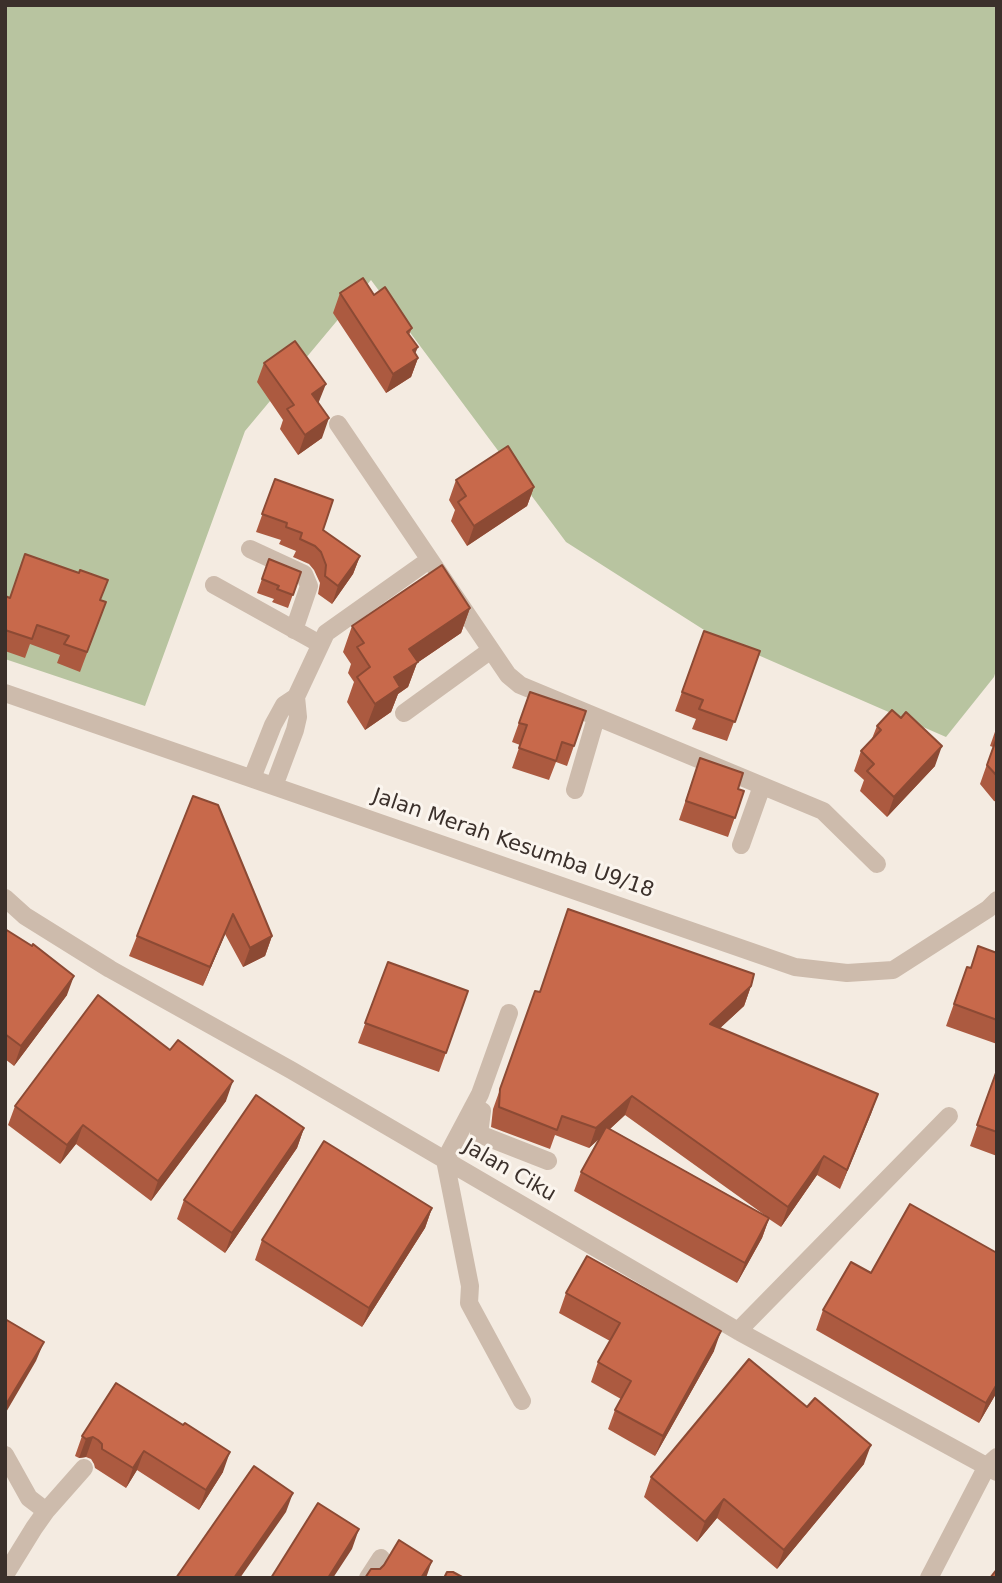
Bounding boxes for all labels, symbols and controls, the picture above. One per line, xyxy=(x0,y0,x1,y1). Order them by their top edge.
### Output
street label: Jalan Merah Kesumba U9/18 xyxy=(369,784,657,904)
street label: Jalan Ciku xyxy=(458,1134,560,1208)

